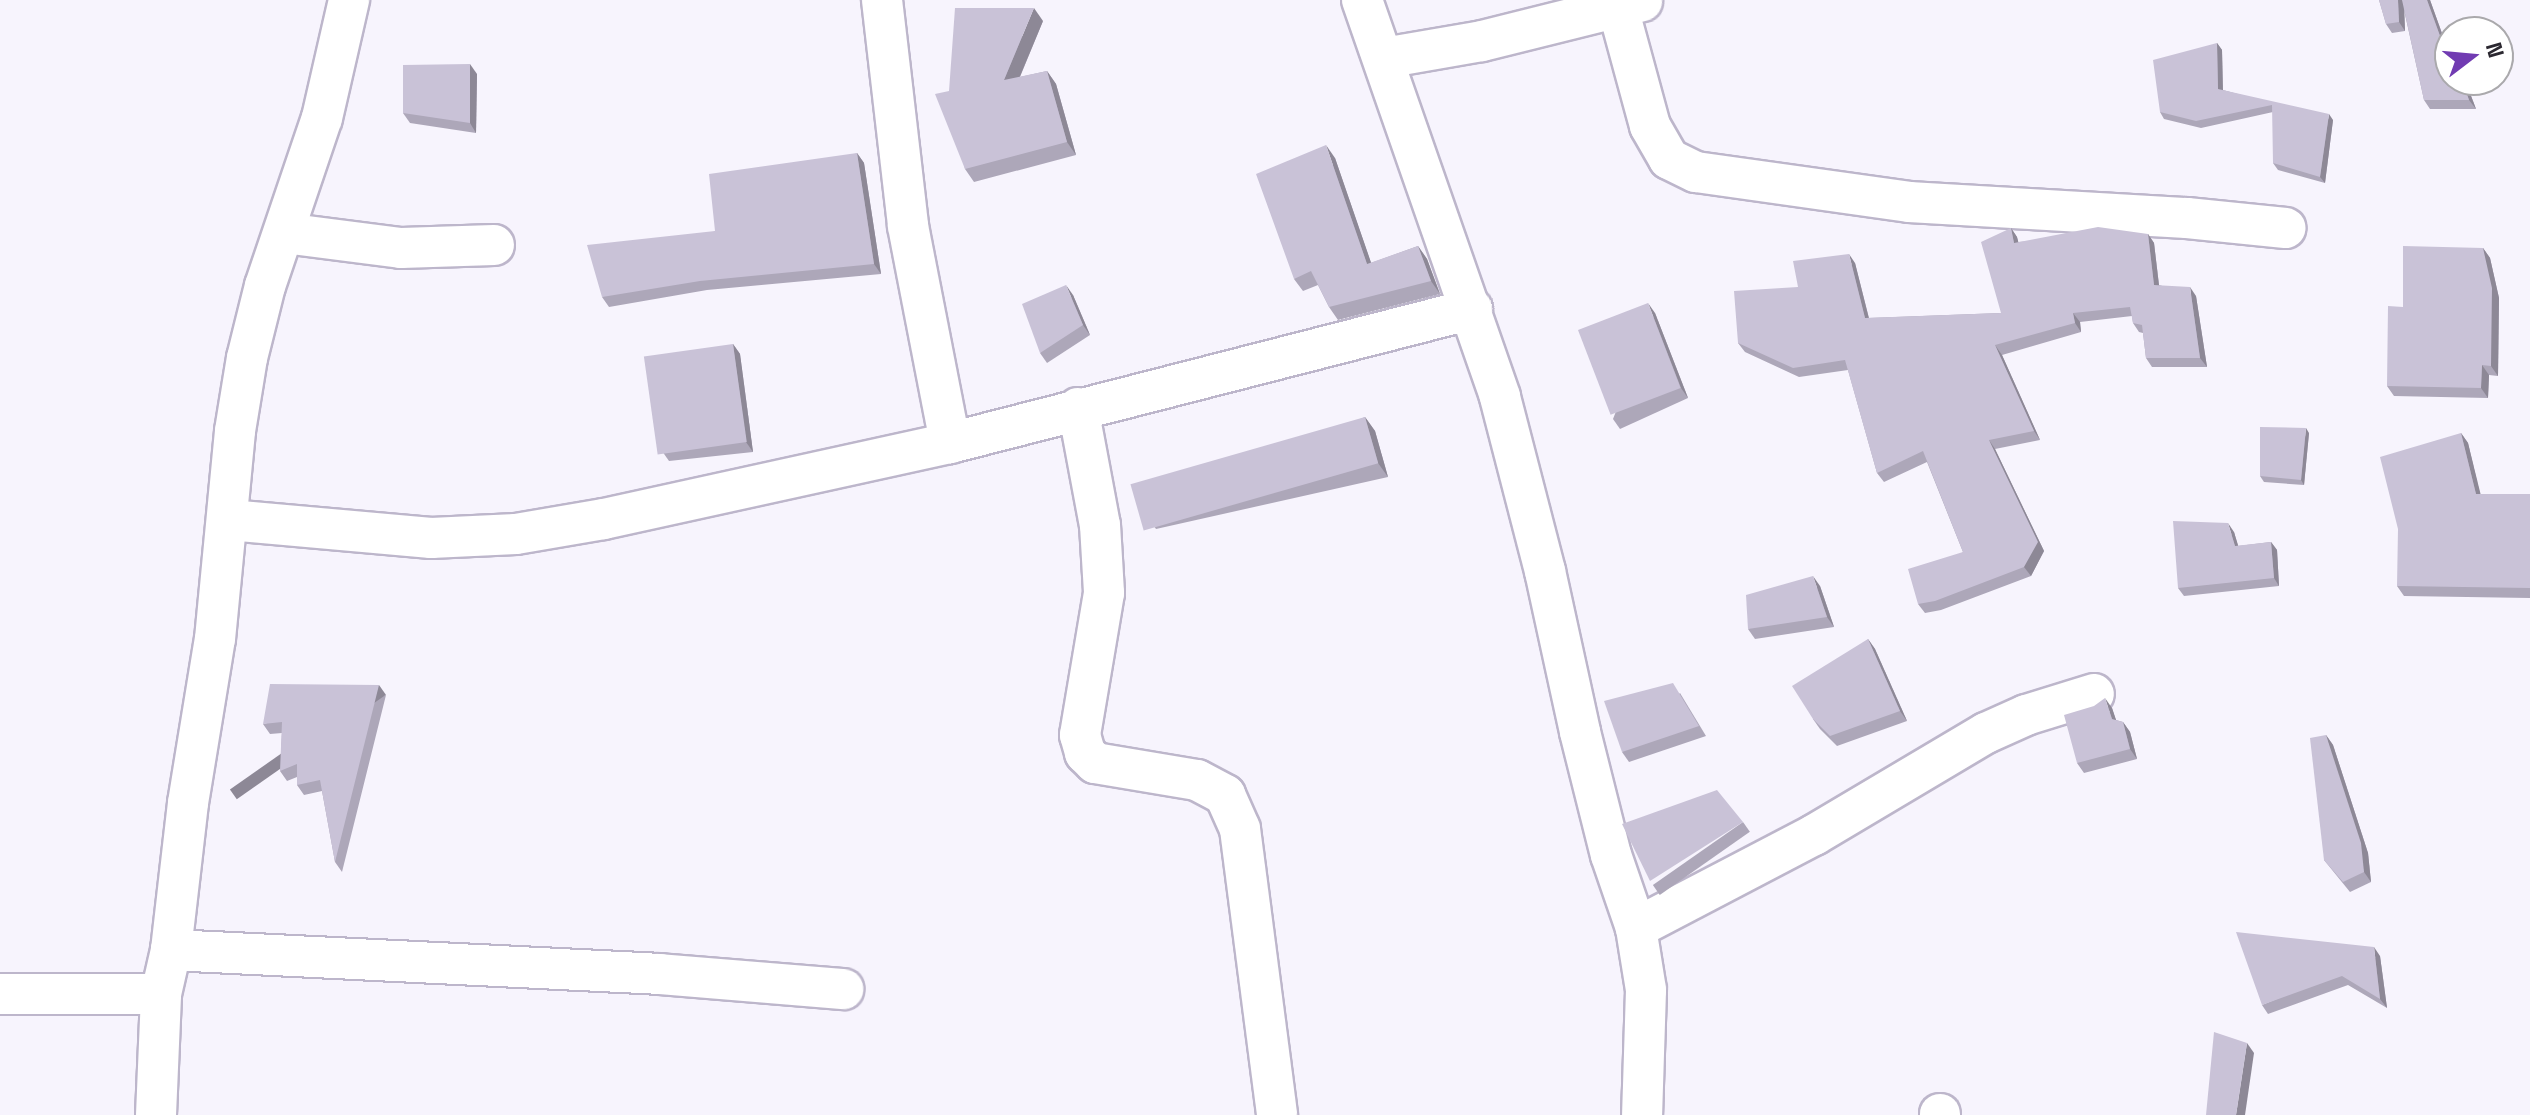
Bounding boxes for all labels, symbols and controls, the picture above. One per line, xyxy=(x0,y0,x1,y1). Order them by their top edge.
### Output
north arrow xyxy=(2434,16,2514,96)
text: N xyxy=(2480,39,2511,61)

